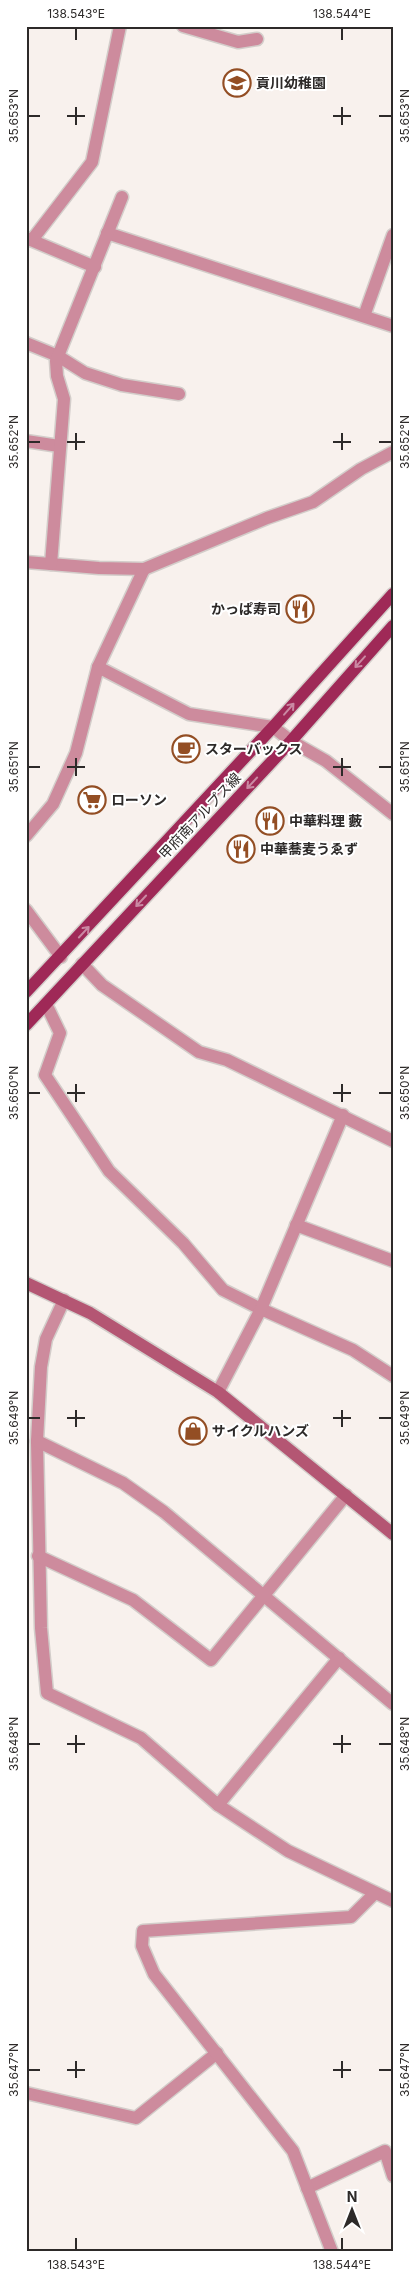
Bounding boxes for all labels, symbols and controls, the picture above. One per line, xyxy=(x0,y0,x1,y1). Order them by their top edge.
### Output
text: 138.543°E xyxy=(47,6,105,21)
text: 138.544°E xyxy=(313,6,371,21)
school or university icon: 貢川幼稚園 xyxy=(222,68,252,98)
place label: 貢川幼稚園 xyxy=(256,74,326,91)
text: 35.653°N xyxy=(6,89,21,143)
text: 35.653°N xyxy=(397,89,412,143)
text: 35.652°N xyxy=(6,415,21,469)
text: 35.652°N xyxy=(397,415,412,469)
restaurant icon: かっぱ寿司 xyxy=(285,594,315,624)
place label: かっぱ寿司 xyxy=(211,600,281,617)
one-way arrow xyxy=(355,656,366,669)
one-way arrow xyxy=(283,702,294,715)
cafe icon: スターバックス xyxy=(171,734,201,764)
place label: スターバックス xyxy=(205,740,302,757)
text: 35.651°N xyxy=(6,741,21,793)
text: 35.651°N xyxy=(397,741,412,793)
street label: 甲府南アルプス線 xyxy=(155,769,244,862)
one-way arrow xyxy=(246,776,258,789)
supermarket icon: ローソン xyxy=(77,785,107,815)
place label: ローソン xyxy=(111,791,167,808)
restaurant icon: 中華料理 藪 xyxy=(255,806,285,836)
place label: 中華料理 藪 xyxy=(289,812,362,829)
restaurant icon: 中華蕎麦うゑず xyxy=(226,834,256,864)
place label: 中華蕎麦うゑず xyxy=(260,840,358,857)
one-way arrow xyxy=(135,895,147,908)
one-way arrow xyxy=(78,925,90,938)
text: 35.650°N xyxy=(6,1066,21,1120)
text: 35.650°N xyxy=(397,1066,412,1120)
text: 35.649°N xyxy=(6,1391,21,1445)
text: 35.649°N xyxy=(397,1391,412,1445)
shop icon: サイクルハンズ xyxy=(178,1416,208,1446)
place label: サイクルハンズ xyxy=(212,1422,309,1439)
text: 35.648°N xyxy=(6,1717,21,1771)
text: 35.648°N xyxy=(397,1717,412,1771)
text: 35.647°N xyxy=(6,2043,21,2097)
text: 35.647°N xyxy=(397,2043,412,2097)
north arrow xyxy=(326,2186,376,2236)
text: N xyxy=(347,2188,357,2205)
text: 138.543°E xyxy=(47,2257,105,2272)
text: 138.544°E xyxy=(313,2257,371,2272)

